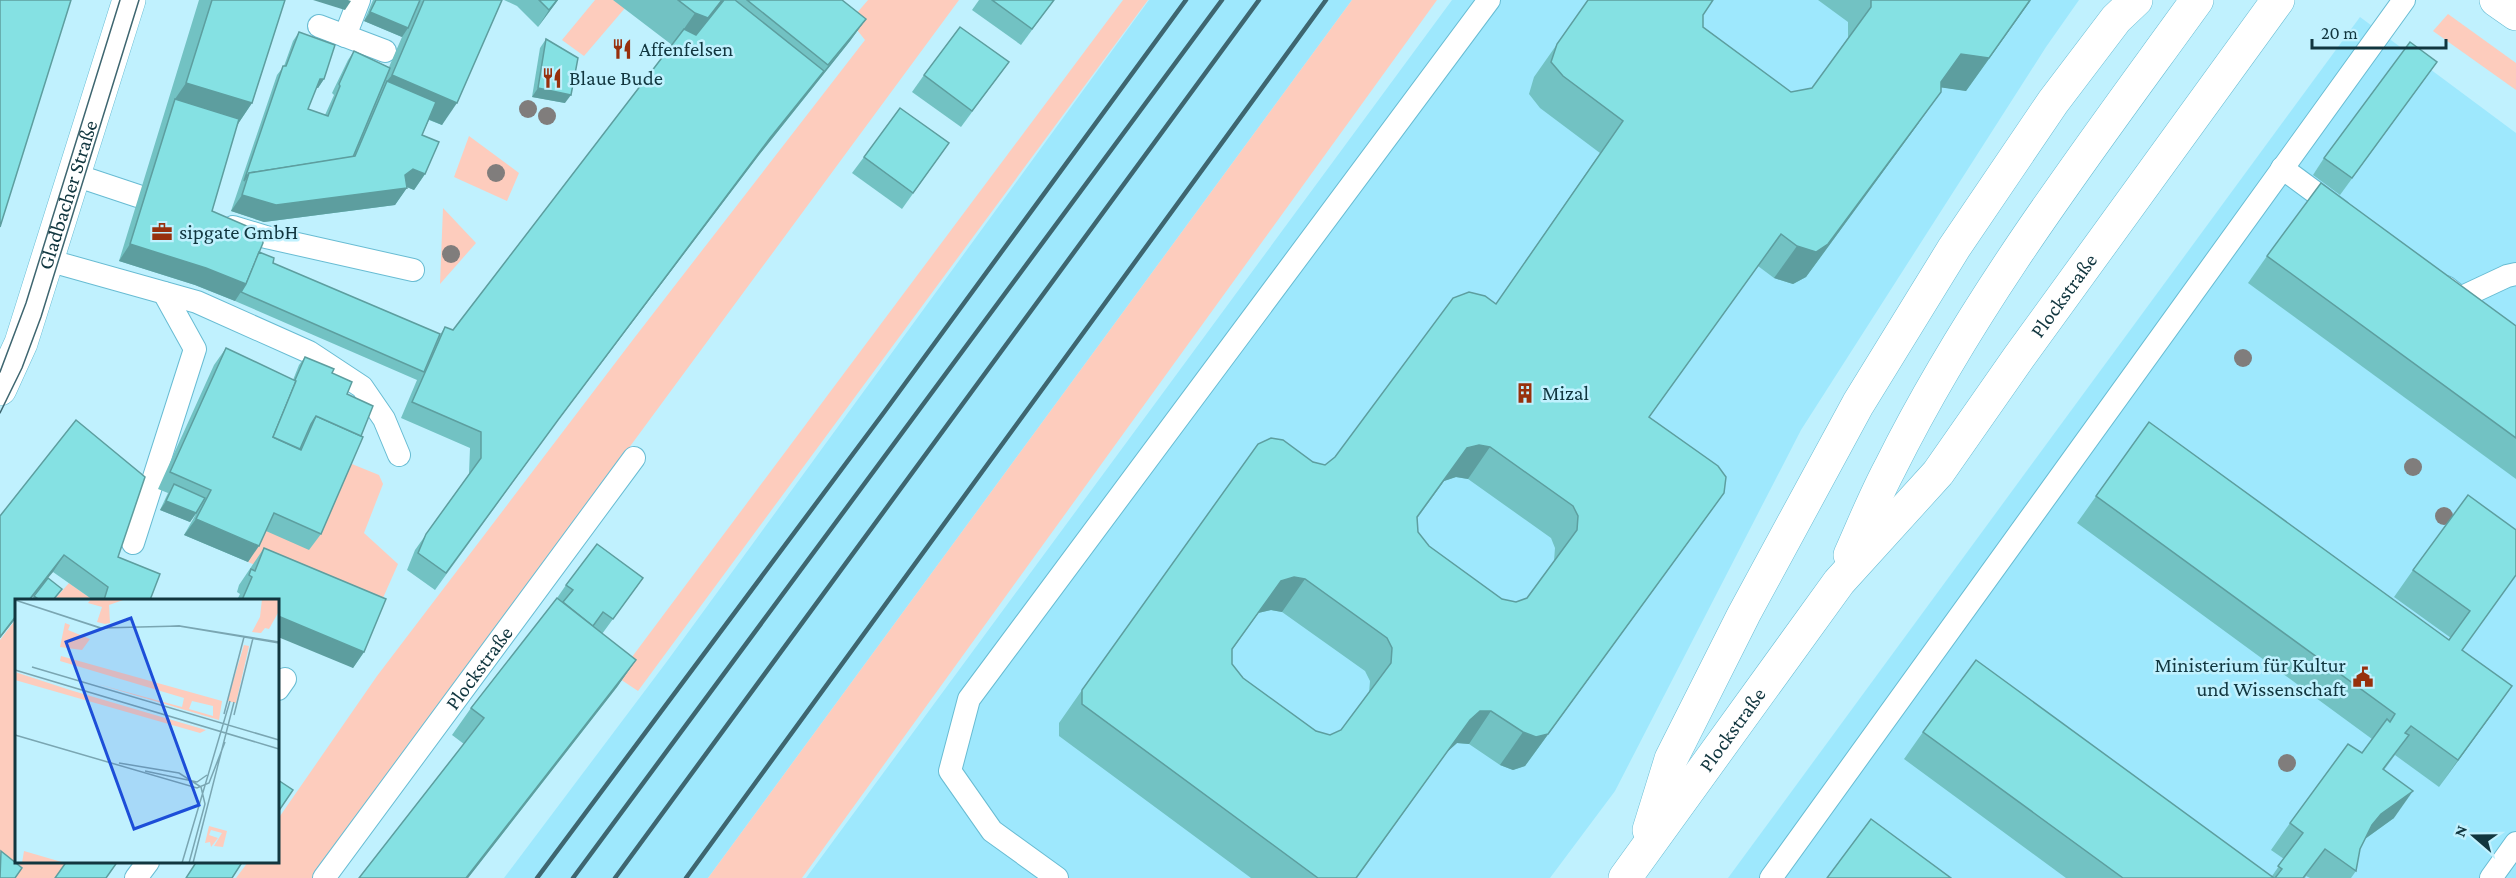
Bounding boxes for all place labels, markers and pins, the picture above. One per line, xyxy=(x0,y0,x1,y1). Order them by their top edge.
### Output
restaurant icon: Affenfelsen xyxy=(610,37,634,61)
place label: Affenfelsen xyxy=(639,37,733,61)
restaurant icon: Blaue Bude xyxy=(540,66,564,90)
place label: Blaue Bude xyxy=(569,66,663,90)
office icon: sipgate GmbH xyxy=(150,220,174,244)
place label: sipgate GmbH xyxy=(179,220,298,244)
building icon: Mizal xyxy=(1513,381,1537,405)
place label: Mizal xyxy=(1542,381,1589,405)
place label: Ministerium für Kultur und Wissenschaft xyxy=(2154,653,2347,701)
public building icon: Ministerium für Kultur und Wissenschaft xyxy=(2351,665,2375,689)

